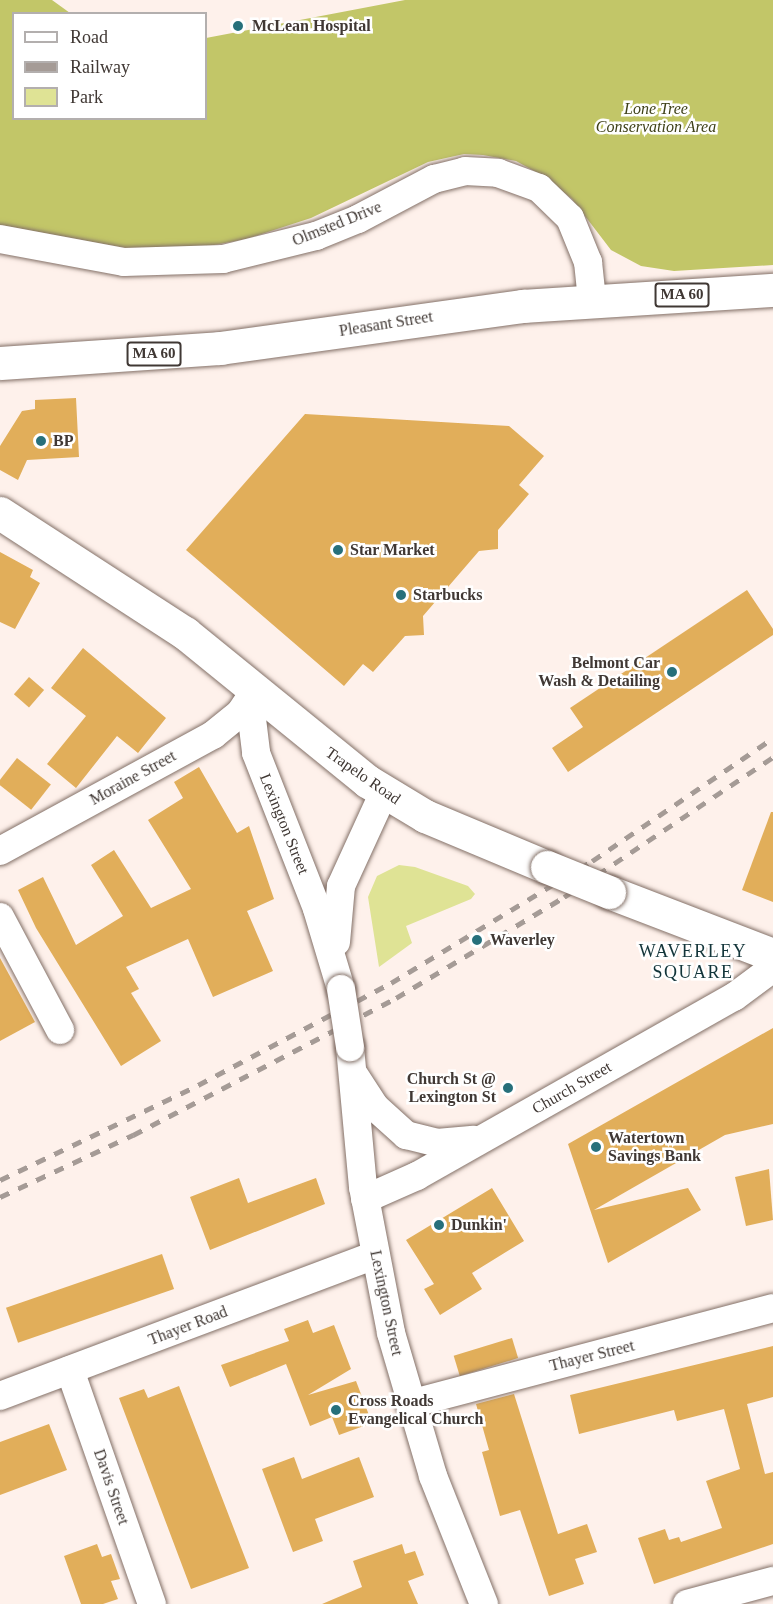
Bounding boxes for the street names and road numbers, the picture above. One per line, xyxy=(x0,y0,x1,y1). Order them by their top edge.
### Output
street label: Olmsted Drive xyxy=(290,197,384,251)
road number: MA 60 xyxy=(654,283,710,307)
street label: Pleasant Street xyxy=(338,307,434,341)
road number: MA 60 xyxy=(126,342,182,366)
street label: Trapelo Road xyxy=(322,743,404,809)
street label: Moraine Street xyxy=(87,746,179,810)
street label: Lexington Street xyxy=(255,771,313,877)
street label: Church Street xyxy=(529,1058,615,1118)
street label: Lexington Street xyxy=(365,1249,407,1357)
street label: Thayer Road xyxy=(146,1302,230,1350)
street label: Thayer Street xyxy=(548,1336,636,1376)
street label: Davis Street xyxy=(89,1447,133,1527)

